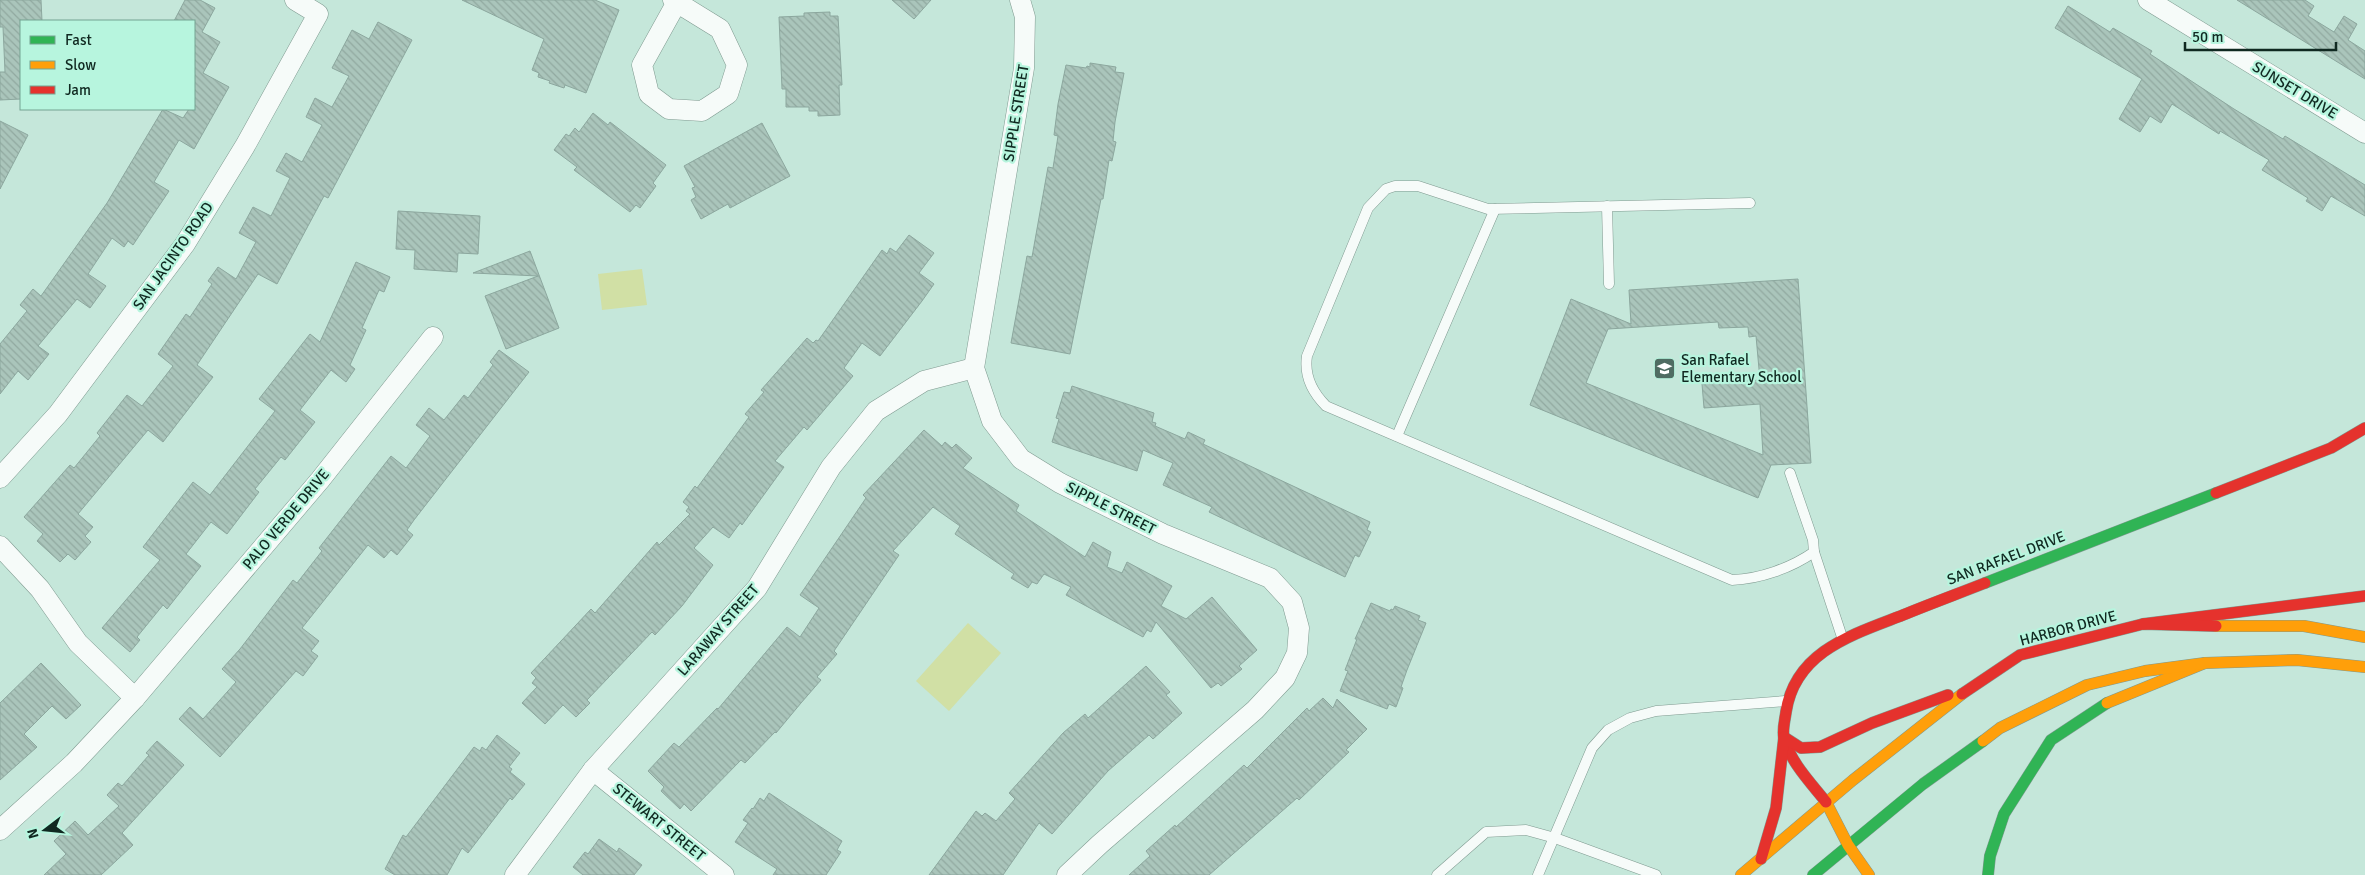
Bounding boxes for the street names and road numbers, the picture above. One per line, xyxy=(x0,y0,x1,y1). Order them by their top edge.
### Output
street label: SUNSET DRIVE xyxy=(2249,57,2341,123)
street label: SIPPLE STREET xyxy=(999,63,1033,163)
street label: SAN JACINTO ROAD xyxy=(129,199,217,313)
street label: PALO VERDE DRIVE xyxy=(239,465,333,573)
street label: SIPPLE STREET xyxy=(1063,478,1159,539)
street label: SAN RAFAEL DRIVE xyxy=(1944,527,2068,589)
street label: LARAWAY STREET xyxy=(674,580,763,679)
street label: HARBOR DRIVE xyxy=(2018,606,2118,650)
street label: STEWART STREET xyxy=(609,779,709,865)

